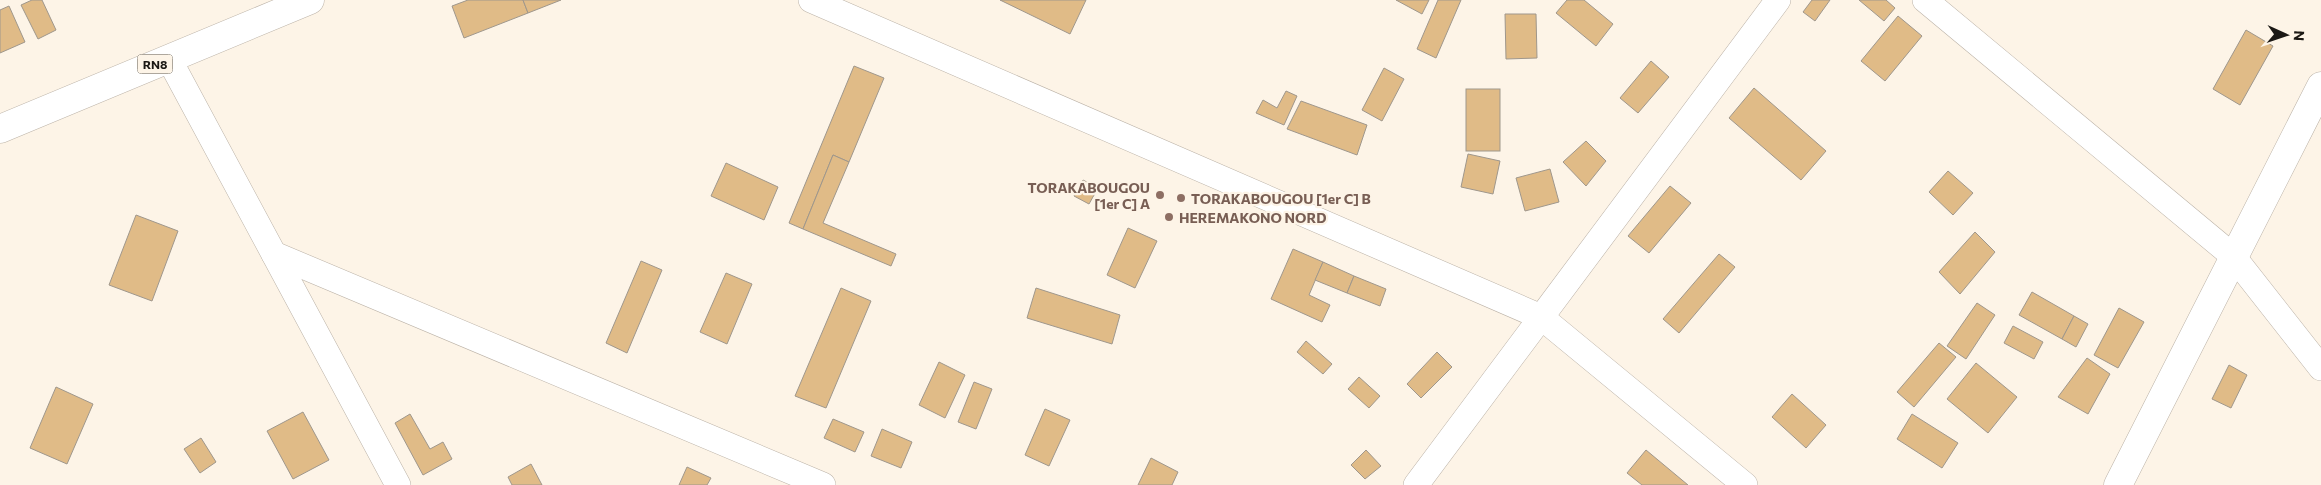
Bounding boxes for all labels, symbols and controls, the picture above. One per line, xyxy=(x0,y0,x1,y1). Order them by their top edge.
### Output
north arrow xyxy=(2261,10,2311,60)
text: N xyxy=(2291,30,2308,41)
road number: RN8 xyxy=(138,54,172,74)
place label: TORAKABOUGOU [1er C] A xyxy=(1028,179,1150,212)
marker: TORAKABOUGOU [1er C] A xyxy=(1154,189,1166,201)
place label: TORAKABOUGOU [1er C] B xyxy=(1191,190,1371,207)
marker: TORAKABOUGOU [1er C] B xyxy=(1175,192,1187,204)
place label: HEREMAKONO NORD xyxy=(1179,209,1326,226)
marker: HEREMAKONO NORD xyxy=(1163,211,1175,223)

